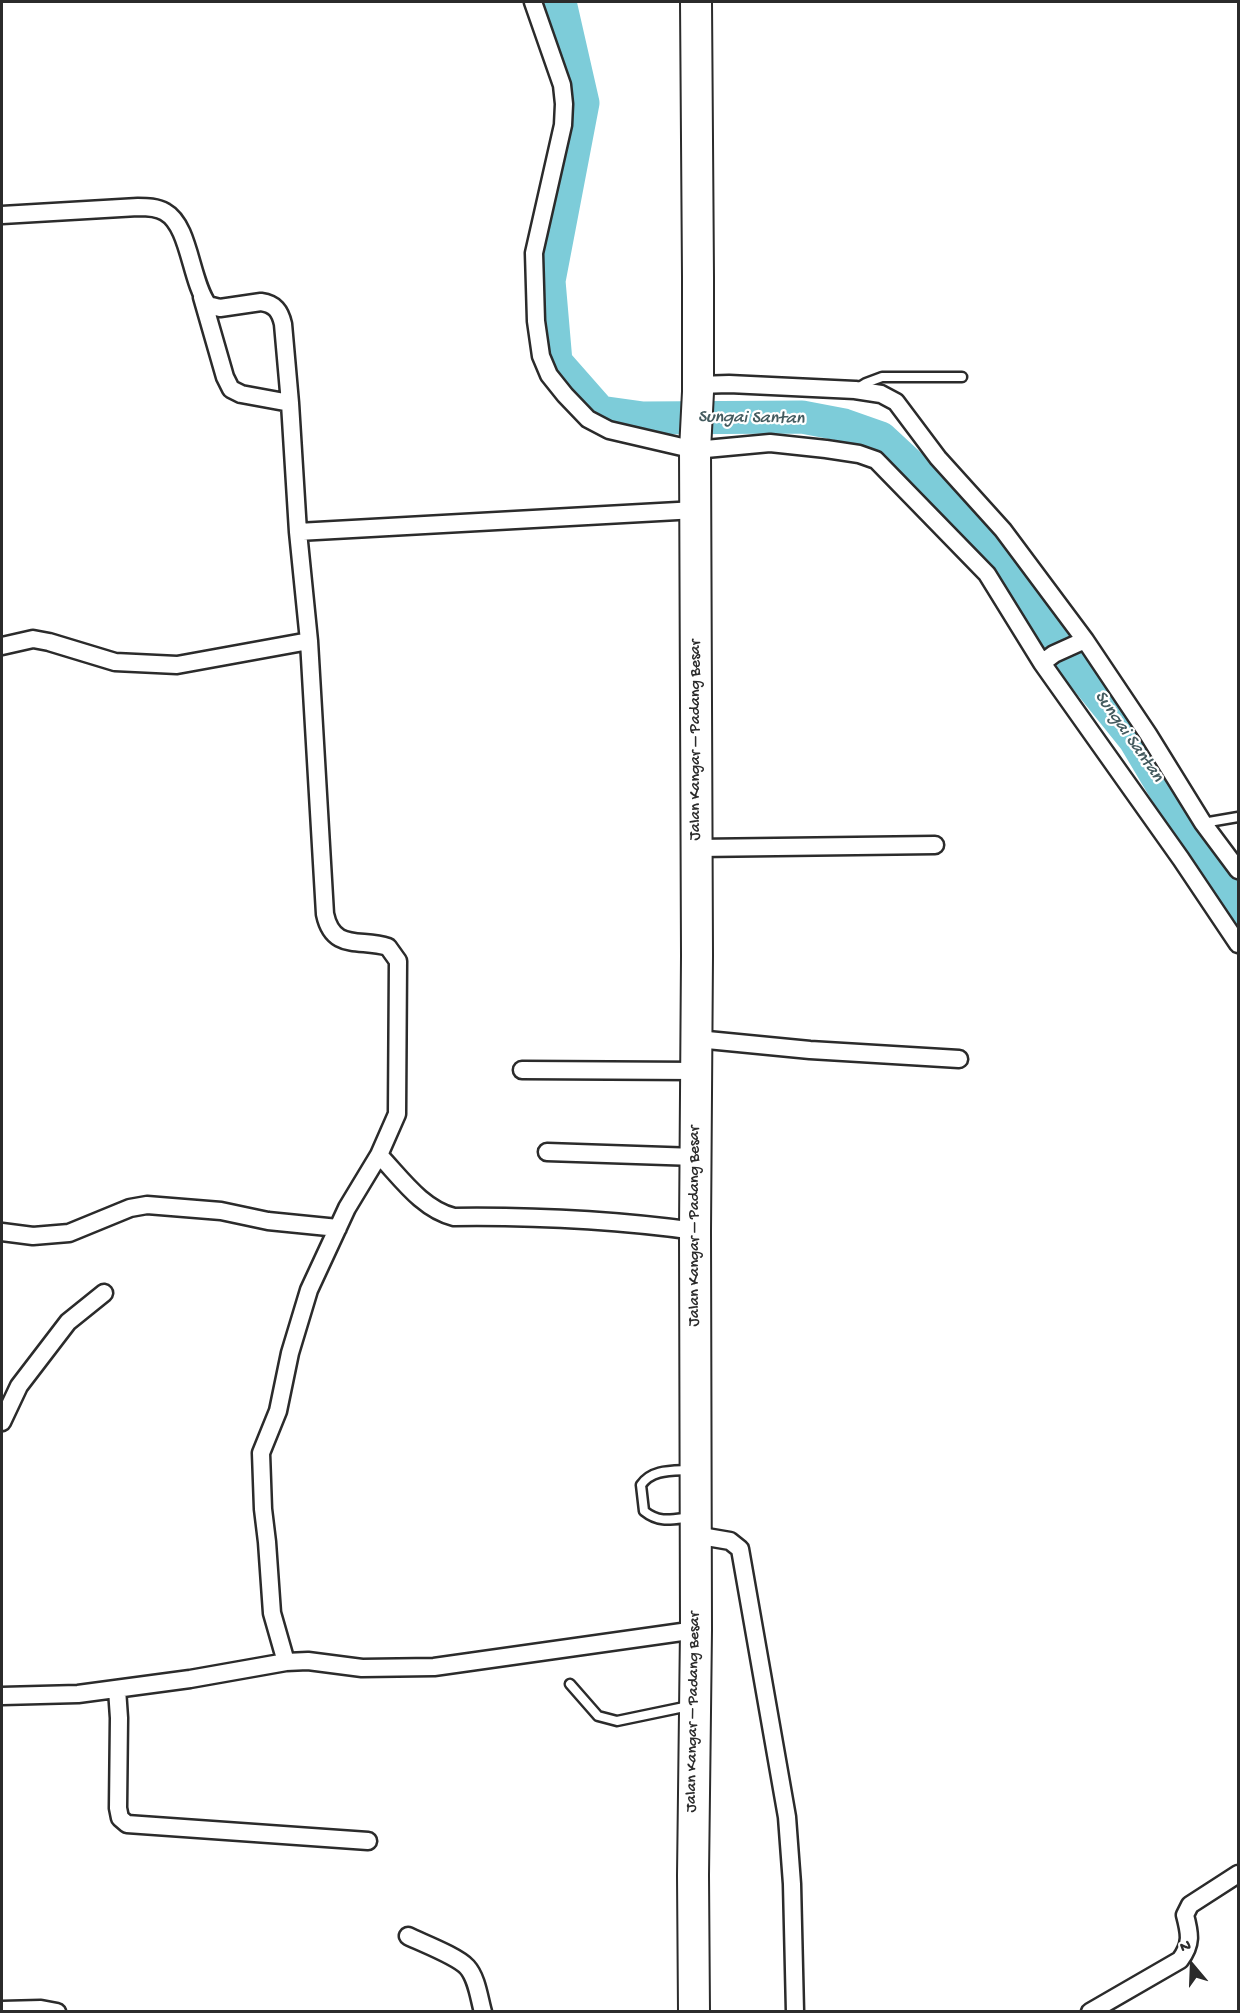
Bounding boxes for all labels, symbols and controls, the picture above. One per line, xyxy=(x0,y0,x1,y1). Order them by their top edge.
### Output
water label: Sungai Santan xyxy=(698,407,804,431)
street label: Jalan Kangar – Padang Besar xyxy=(687,640,707,840)
water label: Sungai Santan xyxy=(1089,687,1167,787)
street label: Jalan Kangar – Padang Besar xyxy=(686,1126,706,1326)
street label: Jalan Kangar – Padang Besar xyxy=(683,1611,705,1813)
north arrow xyxy=(1162,1935,1222,1995)
text: N xyxy=(1178,1937,1194,1958)

